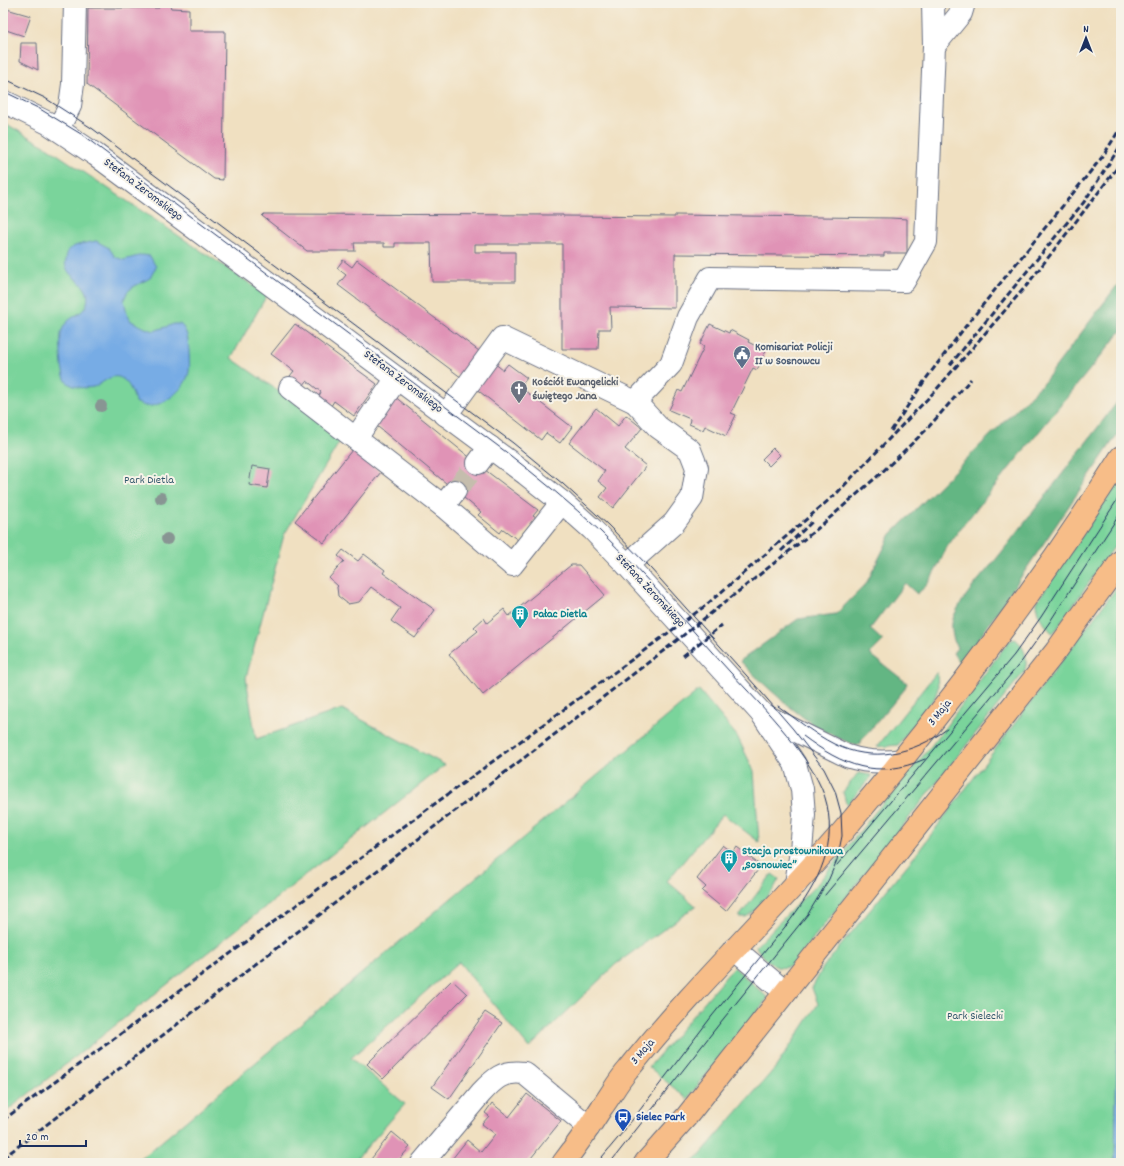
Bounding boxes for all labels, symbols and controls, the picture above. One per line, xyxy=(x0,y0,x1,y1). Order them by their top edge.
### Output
north arrow xyxy=(1066,18,1106,58)
text: N xyxy=(1083,22,1089,38)
street label: Stefana Żeromskiego xyxy=(100,154,186,226)
place label: Komisariat Policji II w Sosnowcu xyxy=(755,339,833,370)
public building icon: Komisariat Policji II w Sosnowcu xyxy=(732,344,752,369)
street label: Stefana Żeromskiego xyxy=(360,346,446,418)
place label: Kościół Ewangelicki świętego Jana xyxy=(532,374,619,405)
church icon: Kościół Ewangelicki świętego Jana xyxy=(509,379,529,404)
park label: Park Dietla xyxy=(124,472,174,489)
street label: Stefana Żeromskiego xyxy=(611,550,689,632)
building icon: Pałac Dietla xyxy=(510,604,530,629)
place label: Pałac Dietla xyxy=(533,606,588,623)
street label: 3 Maja xyxy=(924,696,956,730)
place label: Stacja prostownikowa „Sosnowiec” xyxy=(742,843,844,874)
building icon: Stacja prostownikowa „Sosnowiec” xyxy=(719,848,739,873)
park label: Park Sielecki xyxy=(947,1008,1003,1025)
street label: 3 Maja xyxy=(627,1035,659,1069)
bus stop icon: Sielec Park xyxy=(613,1107,633,1132)
place label: Sielec Park xyxy=(636,1109,685,1126)
scale bar xyxy=(20,1122,86,1148)
text: 20 m xyxy=(26,1129,49,1146)

